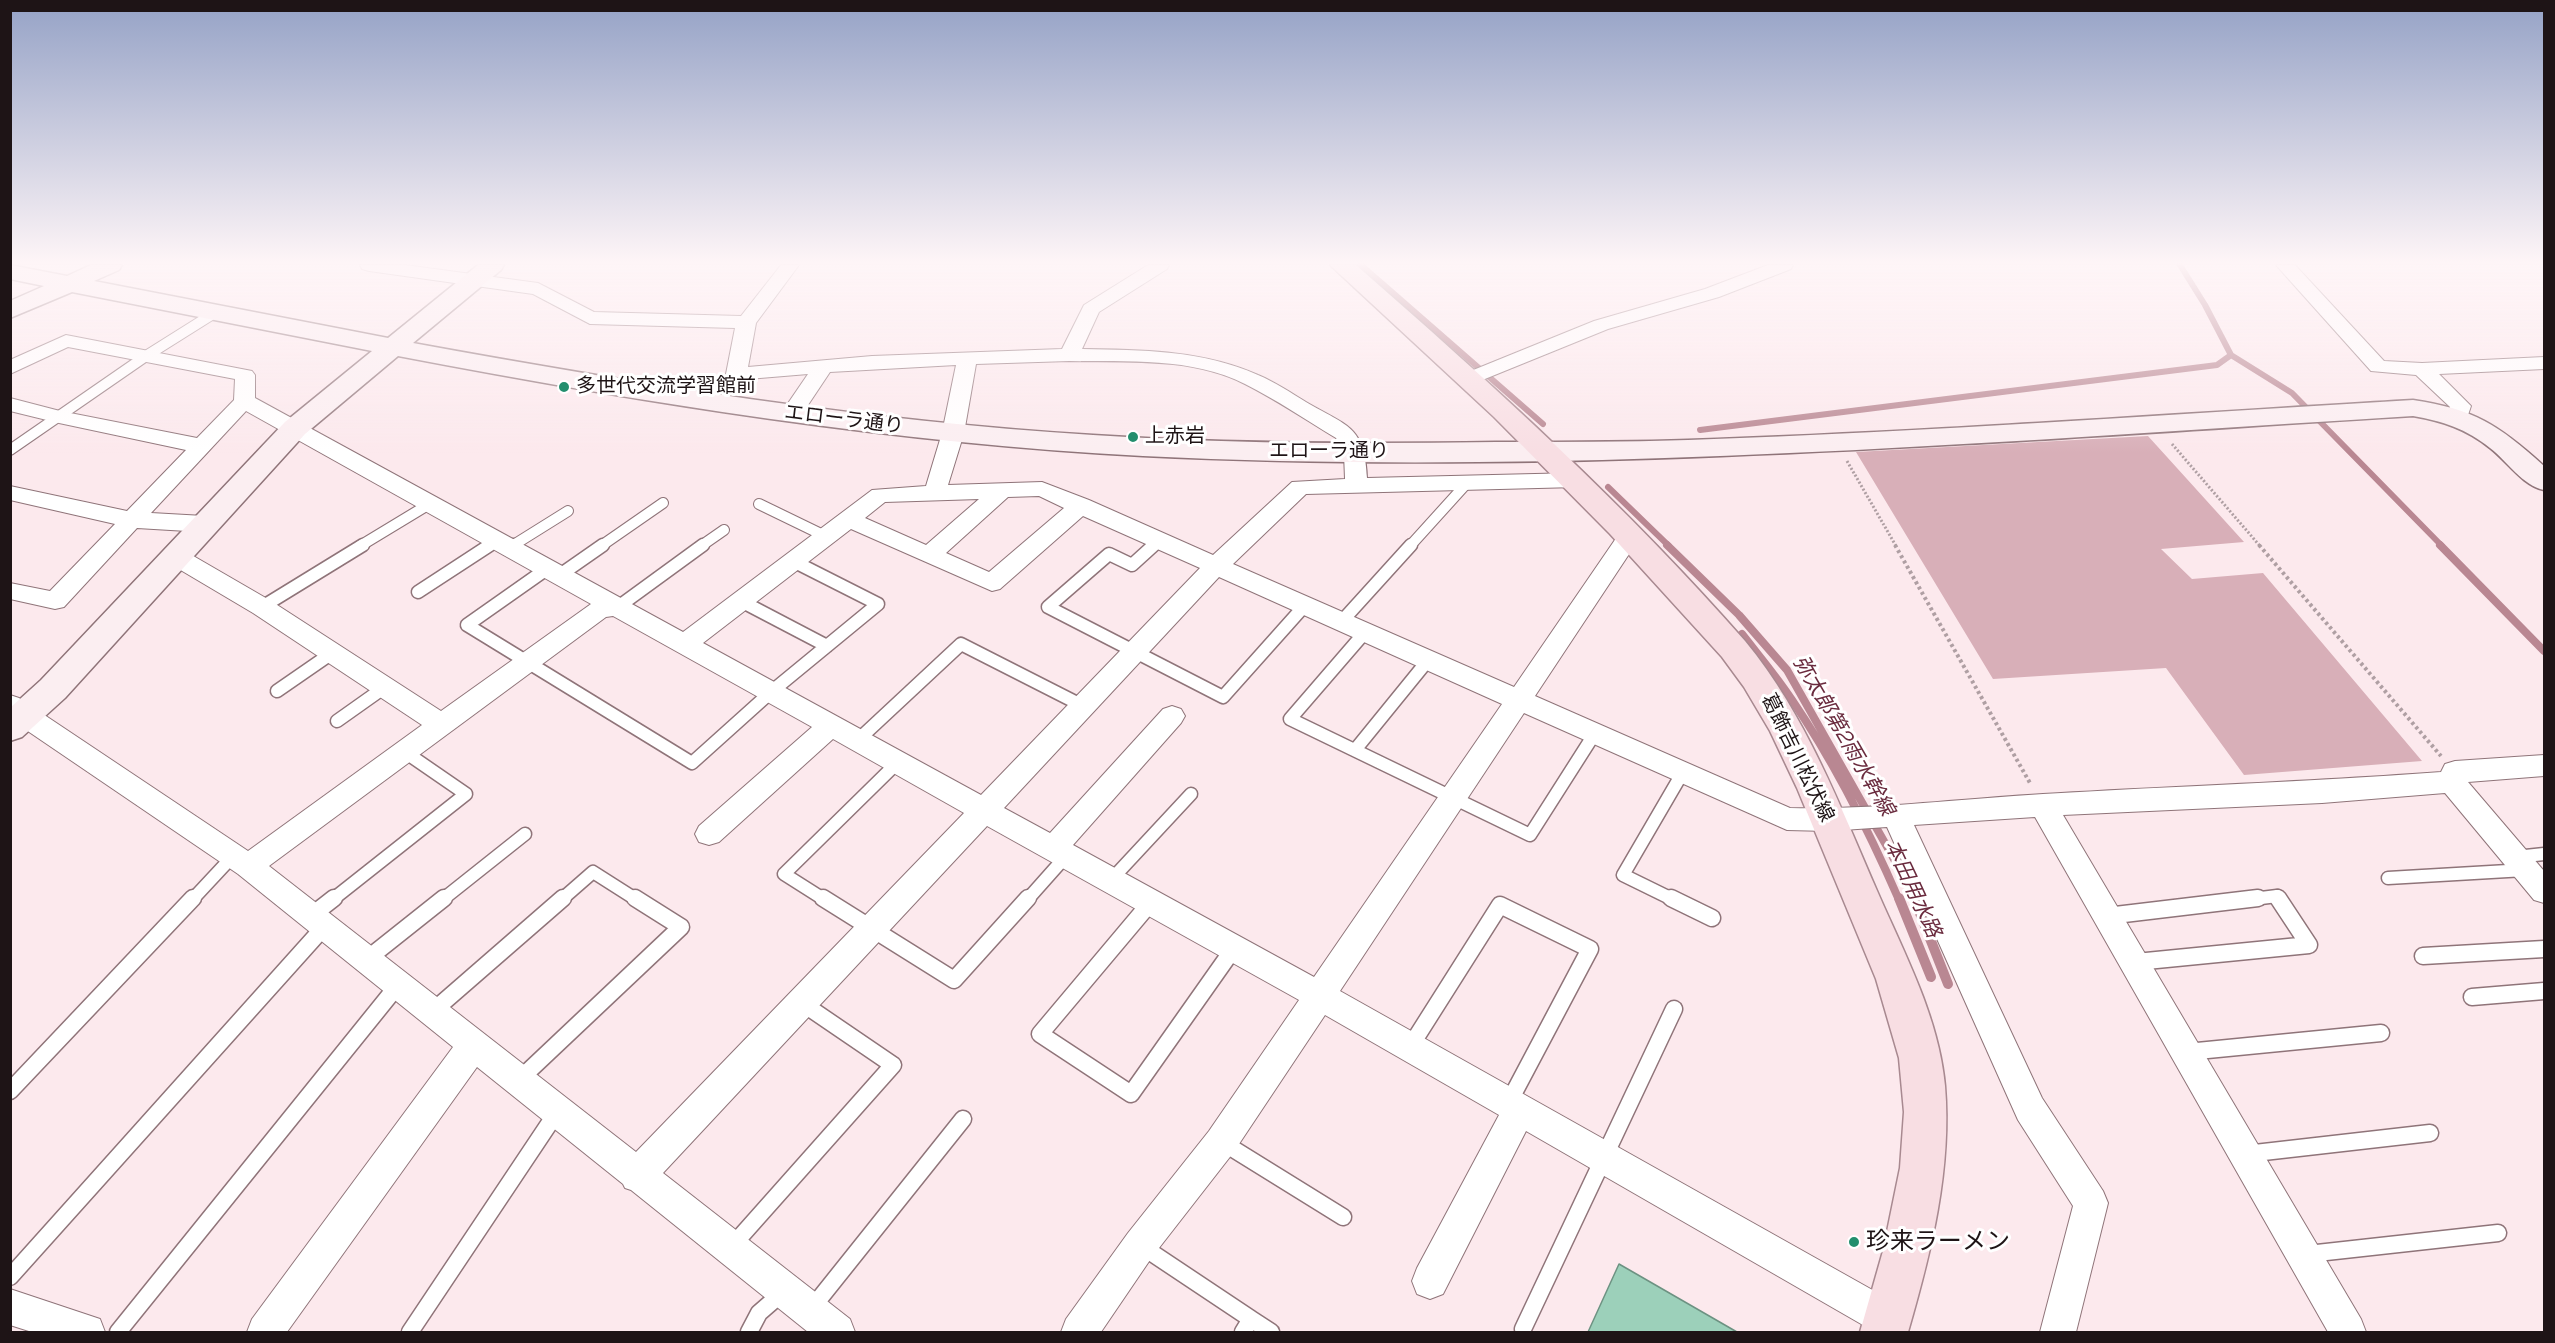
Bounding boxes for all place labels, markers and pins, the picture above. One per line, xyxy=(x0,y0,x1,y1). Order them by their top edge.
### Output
place label: 多世代交流学習館前 xyxy=(576,375,756,399)
marker: 多世代交流学習館前 xyxy=(557,380,571,394)
place label: 上赤岩 xyxy=(1145,425,1205,449)
marker: 上赤岩 xyxy=(1126,430,1140,444)
place label: 珍来ラーメン xyxy=(1866,1228,2010,1256)
marker: 珍来ラーメン xyxy=(1847,1235,1861,1249)

